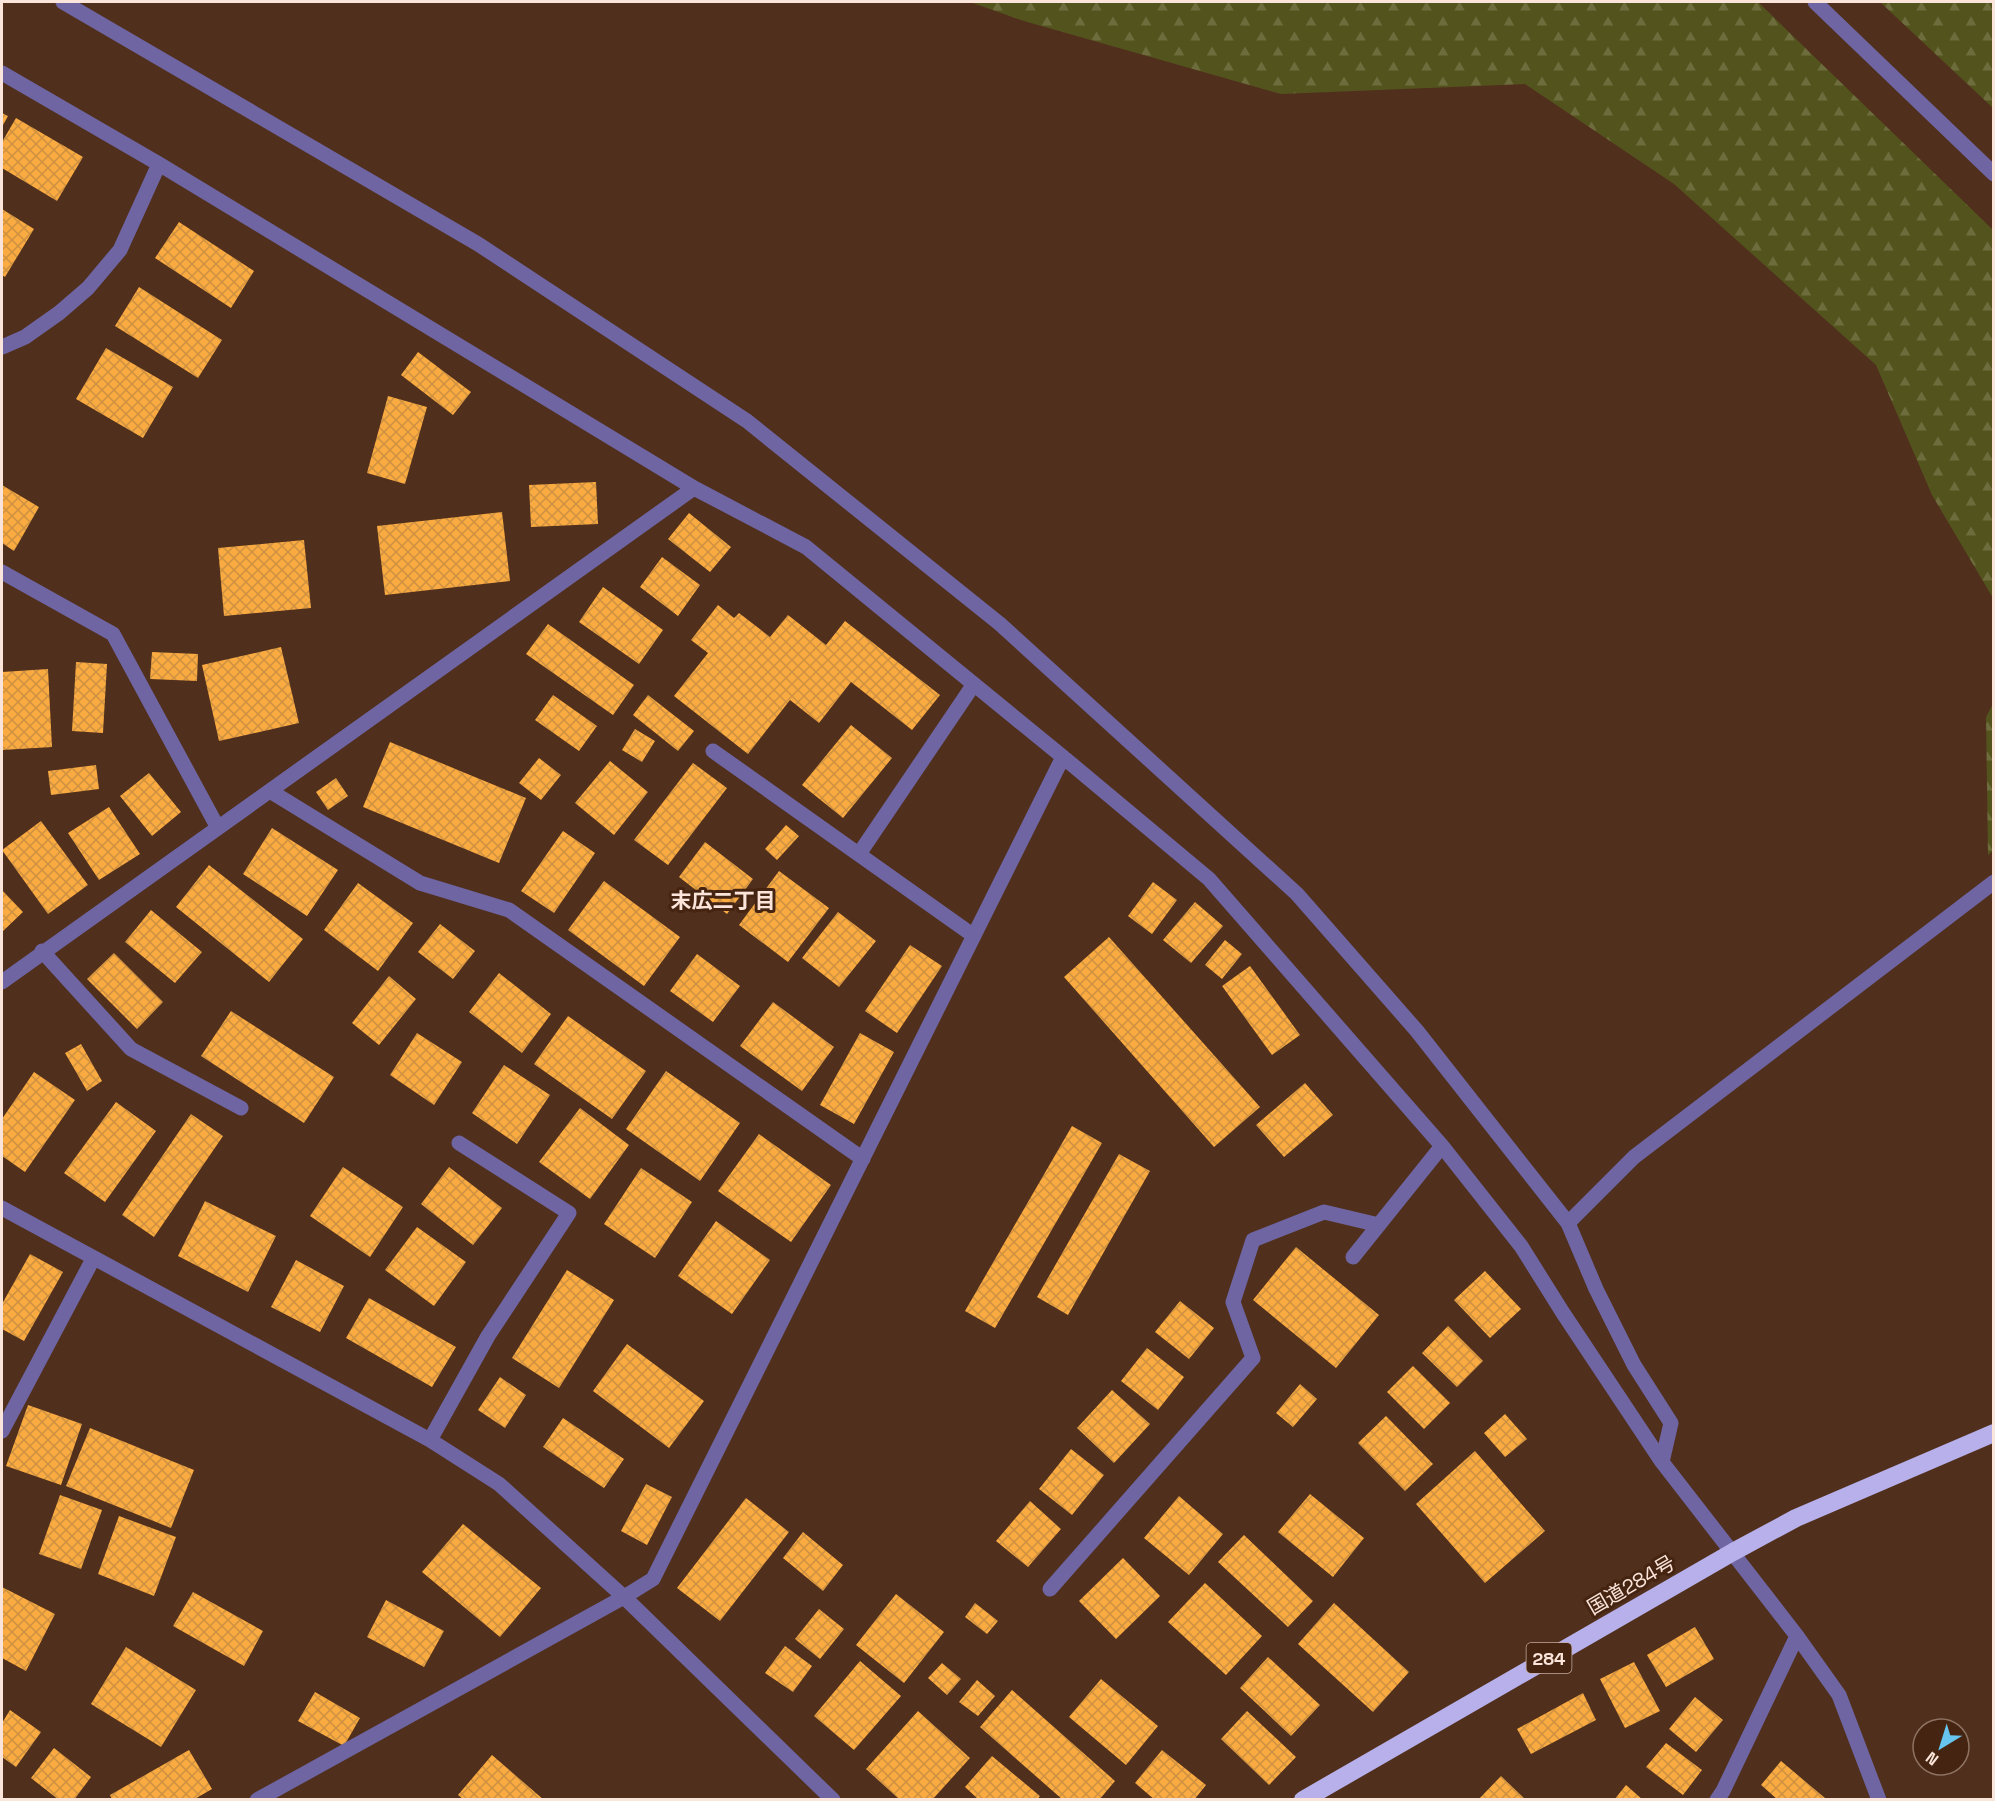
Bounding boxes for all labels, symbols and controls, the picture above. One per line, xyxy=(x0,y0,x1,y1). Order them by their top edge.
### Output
district label: 末広二丁目 xyxy=(671,887,776,914)
street label: 国道284号 xyxy=(1582,1549,1680,1621)
road number: 284 xyxy=(1526,1643,1572,1673)
north arrow xyxy=(1911,1717,1971,1777)
text: N xyxy=(1921,1747,1943,1770)

